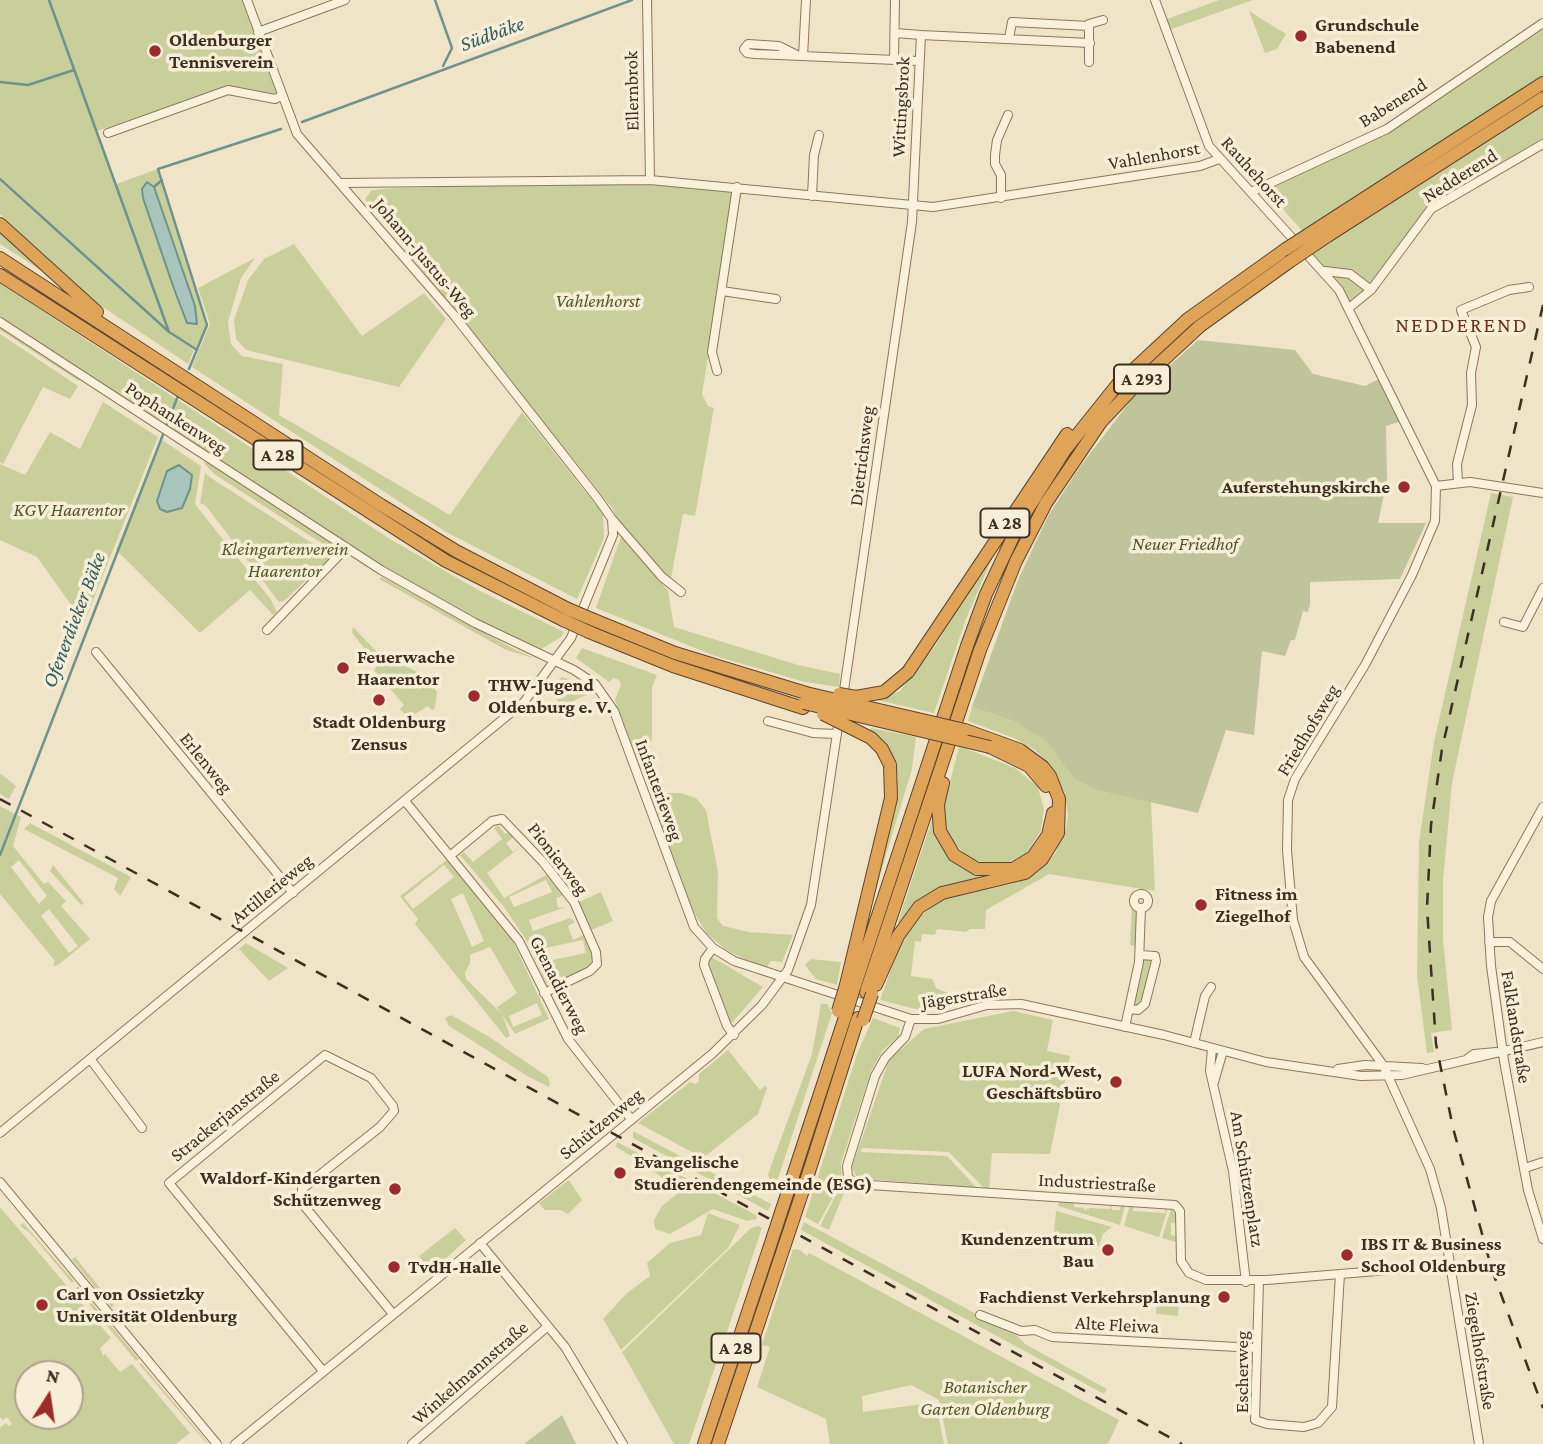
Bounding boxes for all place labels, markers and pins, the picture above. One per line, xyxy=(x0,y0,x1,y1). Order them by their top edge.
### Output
place label: Grundschule Babenend xyxy=(1315,14,1419,58)
marker: Grundschule Babenend xyxy=(1293,28,1309,44)
place label: Oldenburger Tennisverein xyxy=(169,29,274,73)
marker: Oldenburger Tennisverein xyxy=(147,43,163,59)
place label: Auferstehungskirche xyxy=(1222,476,1390,498)
marker: Auferstehungskirche xyxy=(1396,479,1412,495)
place label: Feuerwache Haarentor xyxy=(357,646,455,690)
marker: Feuerwache Haarentor xyxy=(335,660,351,676)
place label: THW-Jugend Oldenburg e. V. xyxy=(488,674,612,718)
marker: THW-Jugend Oldenburg e. V. xyxy=(466,688,482,704)
marker: Stadt Oldenburg Zensus xyxy=(371,692,387,708)
place label: Stadt Oldenburg Zensus xyxy=(312,711,446,755)
place label: Fitness im Ziegelhof xyxy=(1215,883,1298,927)
marker: Fitness im Ziegelhof xyxy=(1193,897,1209,913)
place label: LUFA Nord-West, Geschäftsbüro xyxy=(962,1060,1102,1104)
marker: LUFA Nord-West, Geschäftsbüro xyxy=(1108,1074,1124,1090)
place label: Evangelische Studierendengemeinde (ESG) xyxy=(634,1151,872,1195)
marker: Evangelische Studierendengemeinde (ESG) xyxy=(612,1165,628,1181)
place label: Waldorf-Kindergarten Schützenweg xyxy=(200,1167,381,1211)
marker: Waldorf-Kindergarten Schützenweg xyxy=(387,1181,403,1197)
place label: Kundenzentrum Bau xyxy=(961,1228,1094,1272)
place label: IBS IT & Business School Oldenburg xyxy=(1361,1233,1506,1277)
marker: Kundenzentrum Bau xyxy=(1100,1242,1116,1258)
marker: IBS IT & Business School Oldenburg xyxy=(1339,1247,1355,1263)
place label: TvdH-Halle xyxy=(408,1256,501,1278)
marker: TvdH-Halle xyxy=(386,1259,402,1275)
place label: Carl von Ossietzky Universität Oldenburg xyxy=(56,1283,237,1327)
place label: Fachdienst Verkehrsplanung xyxy=(979,1286,1210,1308)
marker: Fachdienst Verkehrsplanung xyxy=(1216,1289,1232,1305)
marker: Carl von Ossietzky Universität Oldenburg xyxy=(34,1297,50,1313)

